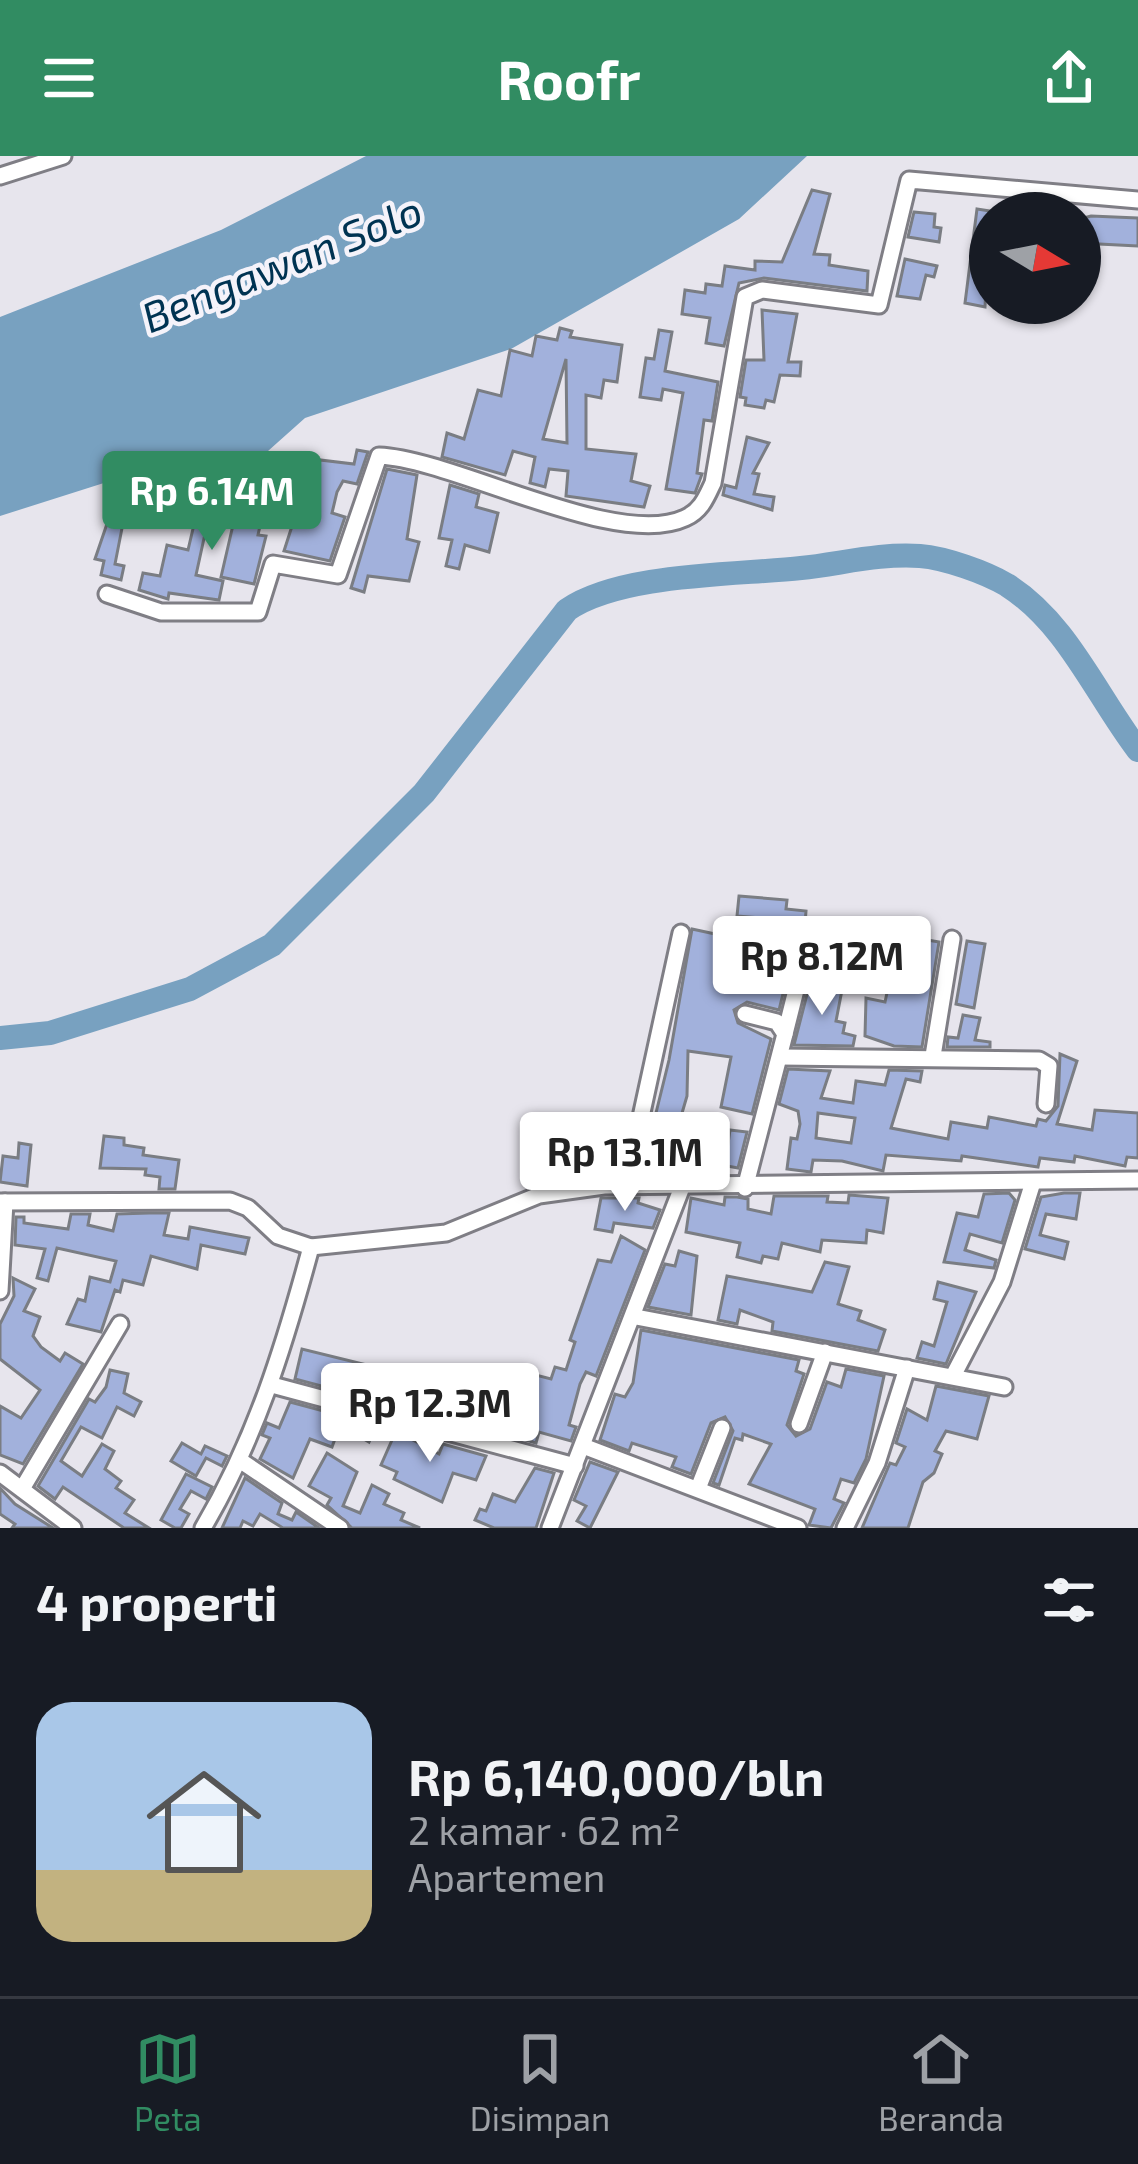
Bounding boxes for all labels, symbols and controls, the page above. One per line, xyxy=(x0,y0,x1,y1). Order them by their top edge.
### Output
icon: menu xyxy=(36,45,102,111)
icon: share xyxy=(1036,45,1102,111)
text: Roofr xyxy=(497,46,641,111)
water label: Bengawan Solo xyxy=(134,183,429,342)
north arrow xyxy=(969,192,1101,324)
map controls xyxy=(969,192,1101,324)
pin: Rp 6.14M xyxy=(88,451,336,553)
text: Rp 6.14M xyxy=(129,466,295,513)
pin: Rp 8.12M xyxy=(698,916,946,1018)
text: Rp 8.12M xyxy=(740,931,904,978)
pin: Rp 13.1M xyxy=(501,1112,749,1214)
text: Rp 13.1M xyxy=(547,1127,703,1174)
pin: Rp 12.3M xyxy=(306,1363,554,1465)
text: Rp 12.3M xyxy=(348,1378,512,1425)
icon: filters xyxy=(1036,1567,1102,1633)
text: 4 properti xyxy=(36,1570,278,1631)
text: Rp 6,140,000/bln xyxy=(408,1745,824,1806)
icon: home xyxy=(132,1750,276,1894)
text: 2 kamar · 62 m² xyxy=(408,1806,680,1853)
text: Apartemen xyxy=(408,1853,606,1900)
tab: Peta xyxy=(134,2026,202,2138)
tab: Disimpan xyxy=(470,2026,610,2138)
tab: Beranda xyxy=(878,2026,1004,2138)

